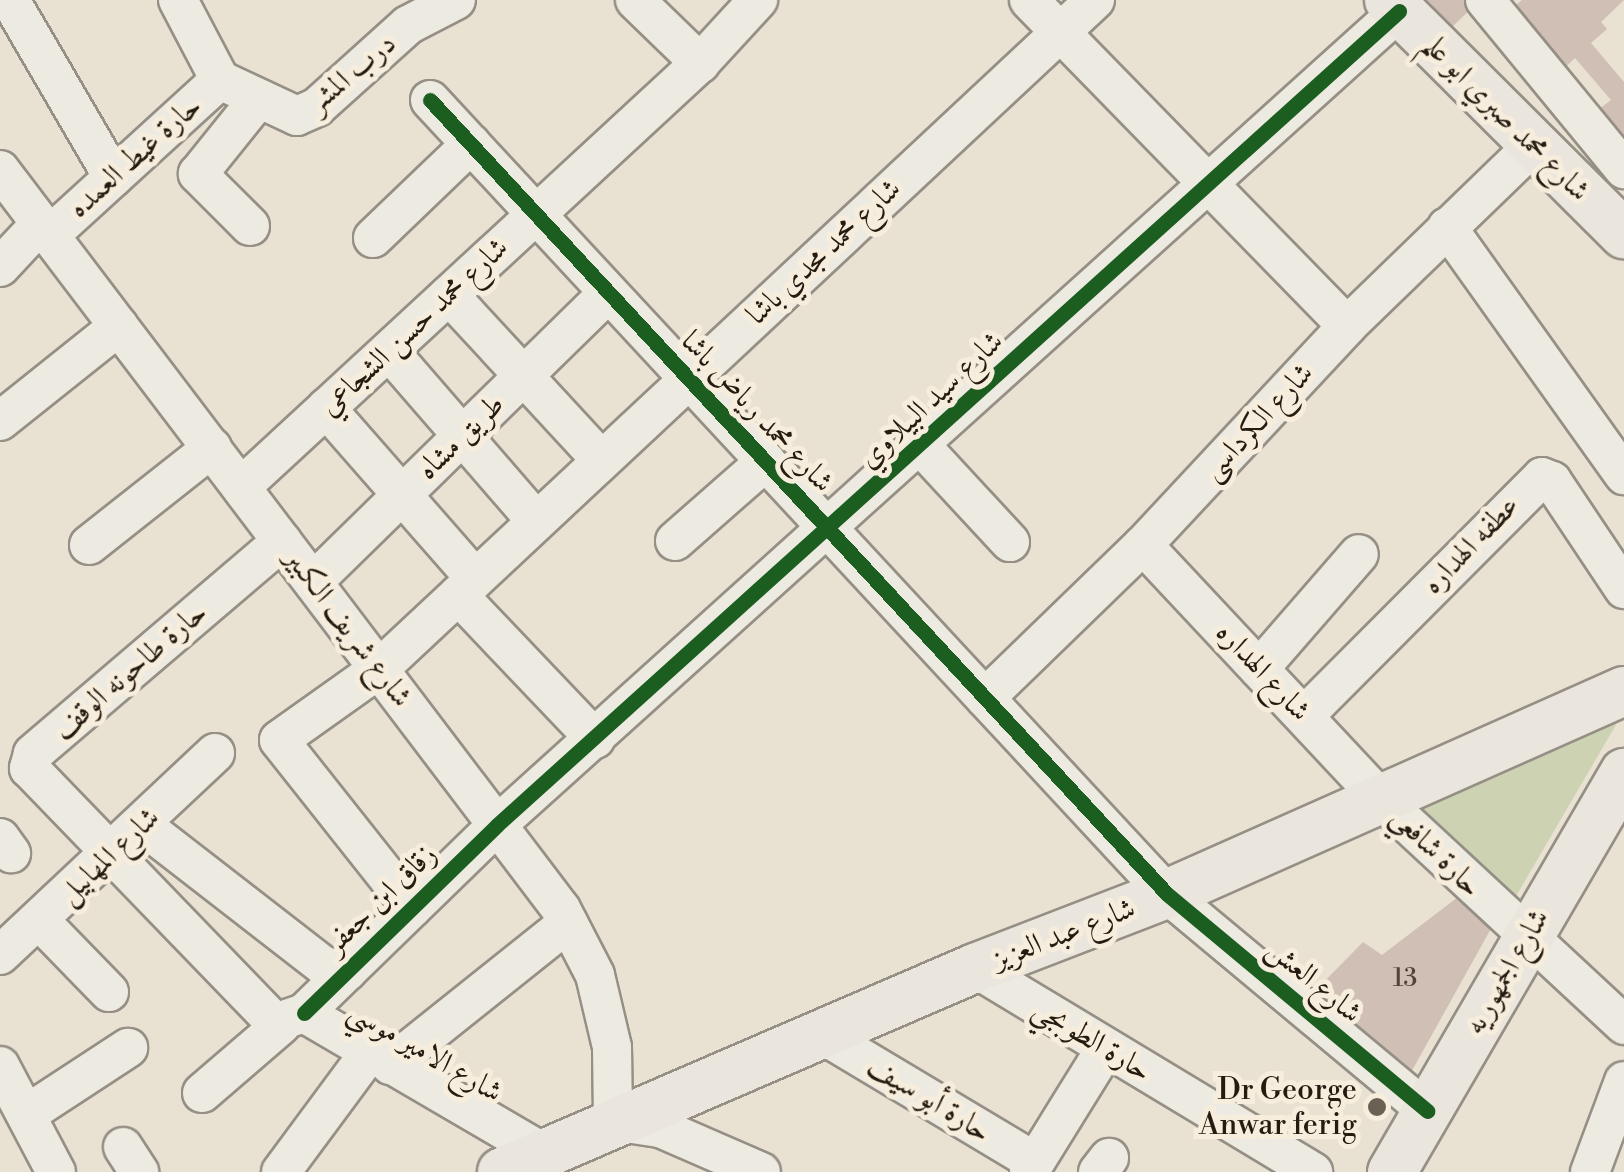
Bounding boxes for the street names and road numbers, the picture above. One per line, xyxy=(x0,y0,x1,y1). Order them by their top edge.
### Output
street label: درب المشر xyxy=(300,26,404,120)
street label: شارع محمد صبري ابو علم xyxy=(1415,27,1597,209)
street label: حارة غيط العمده xyxy=(61,88,209,226)
street label: شارع محمد مجدي باشا xyxy=(739,171,909,333)
street label: شارع محمد حسن الشجاعي xyxy=(312,230,516,424)
street label: شارع محمد رياض باشا xyxy=(673,324,841,500)
street label: شارع سيد البيلاوي xyxy=(851,324,1011,476)
street label: شارع الكرداسى xyxy=(1194,356,1322,488)
street label: طريق مشاه xyxy=(410,387,512,487)
street label: عطفه الهداره xyxy=(1415,488,1527,602)
street label: شارع شريف الكبير xyxy=(277,541,419,715)
street label: حارة طاحونه الوقف xyxy=(46,594,214,748)
street label: شارع الهداره xyxy=(1208,615,1318,729)
street label: شارع المهابيل xyxy=(51,800,167,912)
street label: حارة شافعي xyxy=(1383,800,1489,904)
street label: زقاق ابن جعفر xyxy=(317,837,445,961)
street label: شارع عبد العزيز xyxy=(988,890,1140,978)
street label: شارع الجمهوريه xyxy=(1457,903,1557,1041)
street label: شارع العش xyxy=(1259,931,1369,1031)
street label: حارة الطوبجي xyxy=(1026,991,1158,1089)
street label: شارع الامير موسي xyxy=(341,993,509,1111)
street label: حارة أبو سيف xyxy=(861,1048,997,1150)

